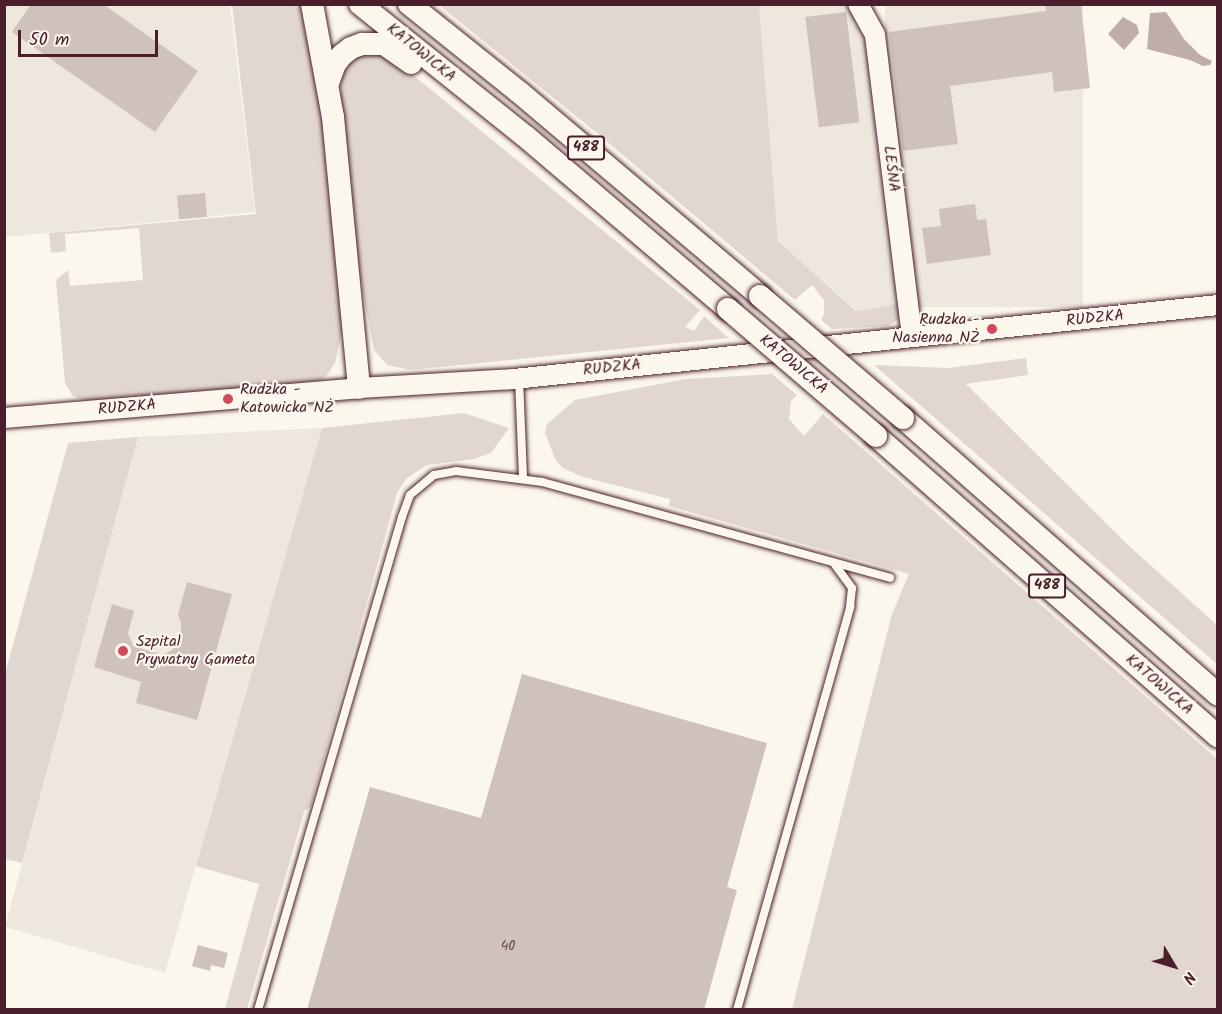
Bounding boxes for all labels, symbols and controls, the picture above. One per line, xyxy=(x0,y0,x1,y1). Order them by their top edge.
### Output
scale bar xyxy=(21,18,160,56)
street label: KATOWICKA xyxy=(382,19,460,87)
text: 50 m xyxy=(29,26,69,55)
road number: 488 xyxy=(566,136,606,160)
street label: LEŚNA xyxy=(879,144,903,194)
street label: RUDZKA xyxy=(1065,306,1125,332)
place label: Rudzka - Nasienna NŻ xyxy=(892,310,980,348)
marker: Rudzka - Nasienna NŻ xyxy=(985,322,999,336)
street label: KATOWICKA xyxy=(755,331,831,399)
street label: RUDZKA xyxy=(582,355,642,381)
place label: Rudzka - Katowicka NŻ xyxy=(240,380,334,418)
marker: Rudzka - Katowicka NŻ xyxy=(221,392,235,406)
street label: RUDZKA xyxy=(97,396,157,420)
road number: 488 xyxy=(1028,574,1066,598)
place label: Szpital Prywatny Gameta xyxy=(136,632,255,670)
marker: Szpital Prywatny Gameta xyxy=(114,642,132,660)
street label: KATOWICKA xyxy=(1121,650,1197,720)
north arrow xyxy=(1144,936,1204,996)
house number: 40 xyxy=(501,938,515,954)
text: N xyxy=(1176,966,1202,989)

